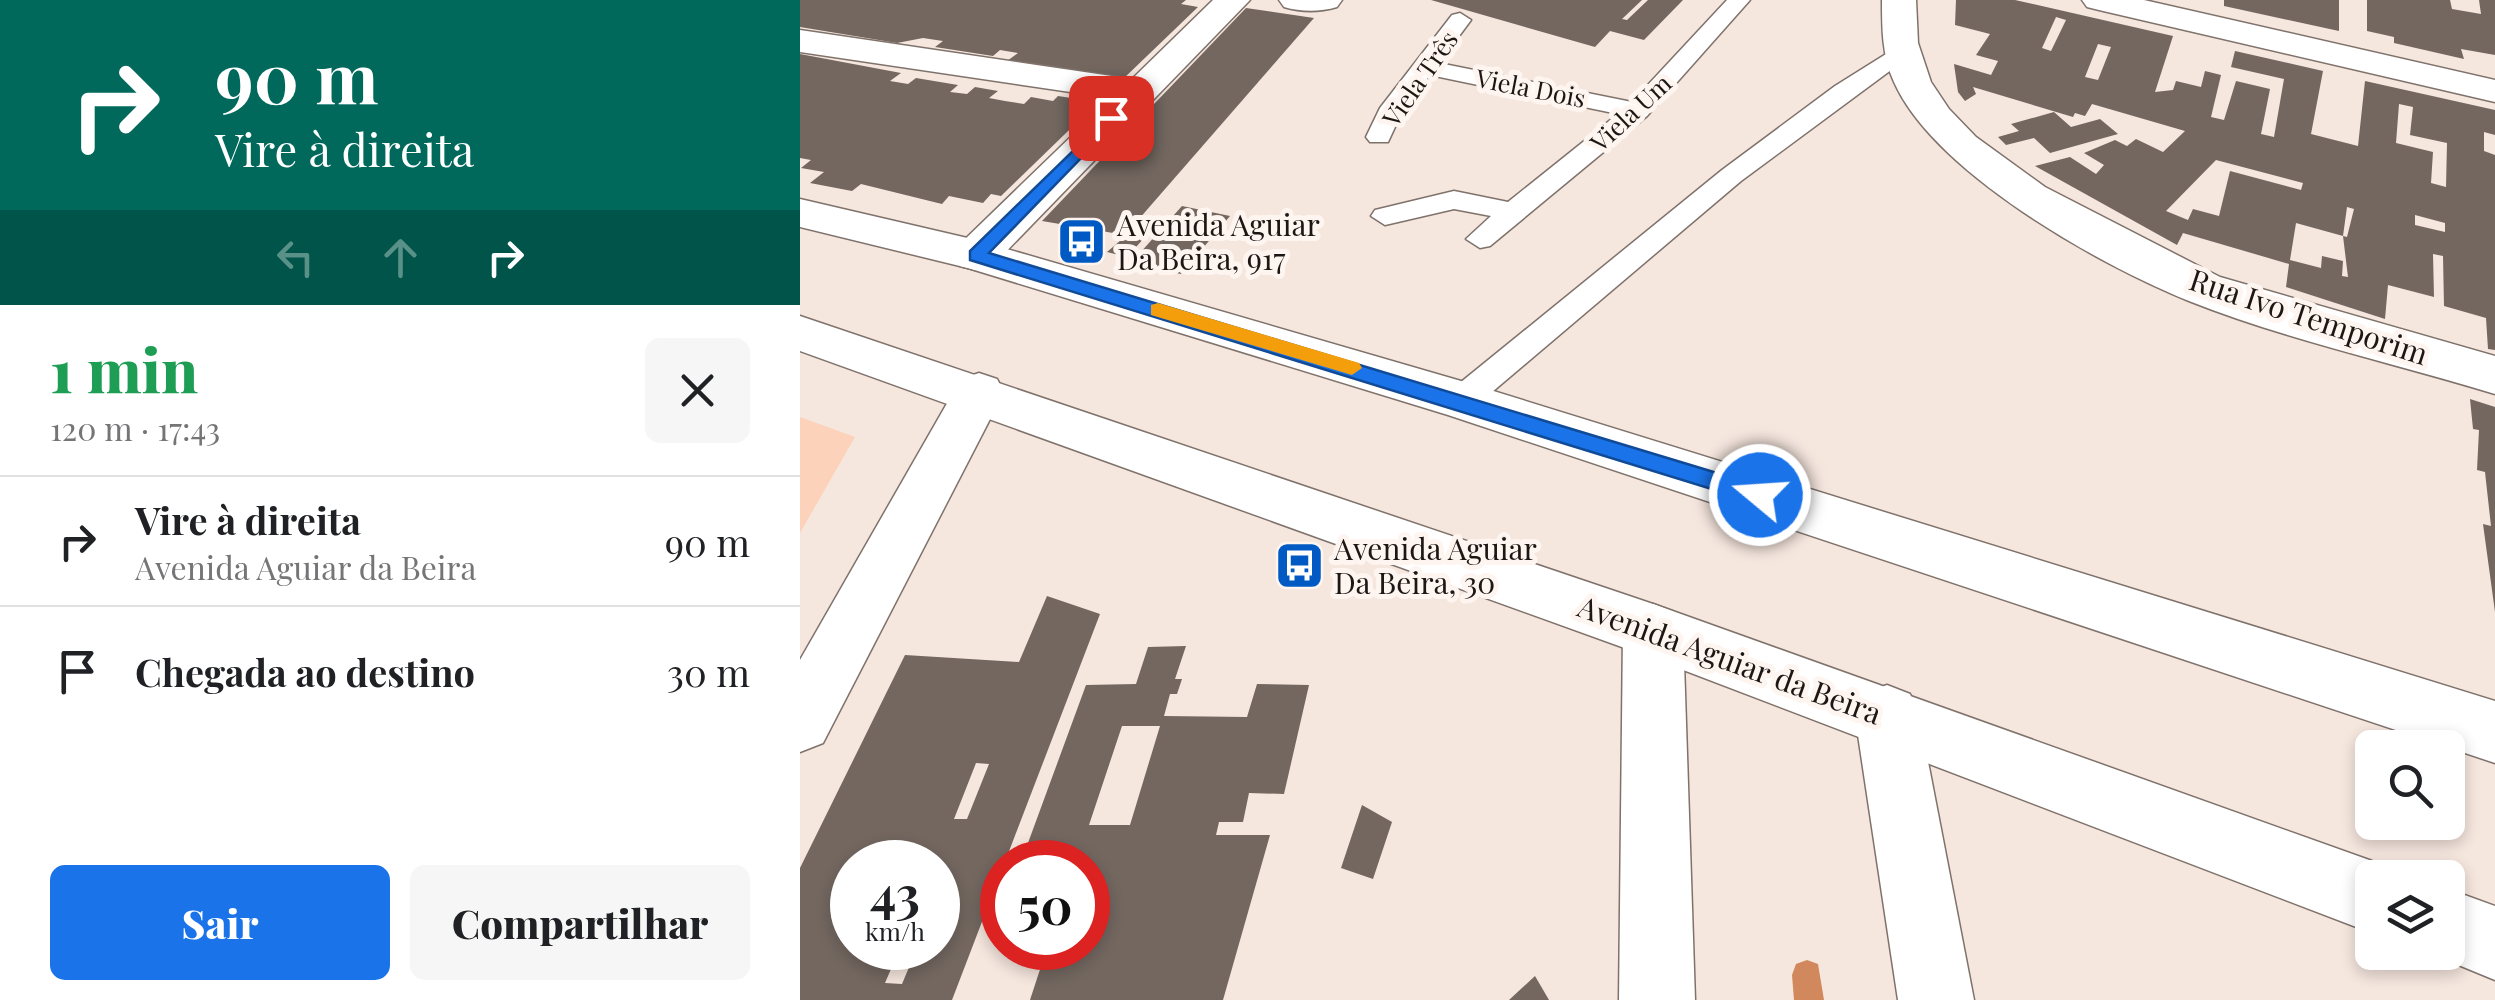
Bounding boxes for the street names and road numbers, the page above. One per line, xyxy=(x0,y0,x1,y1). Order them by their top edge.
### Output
street label: Viela Três xyxy=(1373,24,1464,133)
street label: Viela Dois xyxy=(1472,60,1589,114)
street label: Viela Um xyxy=(1582,66,1678,159)
street label: Rua Ivo Temporim xyxy=(2185,259,2433,373)
street label: Avenida Aguiar da Beira xyxy=(1572,585,1887,733)

